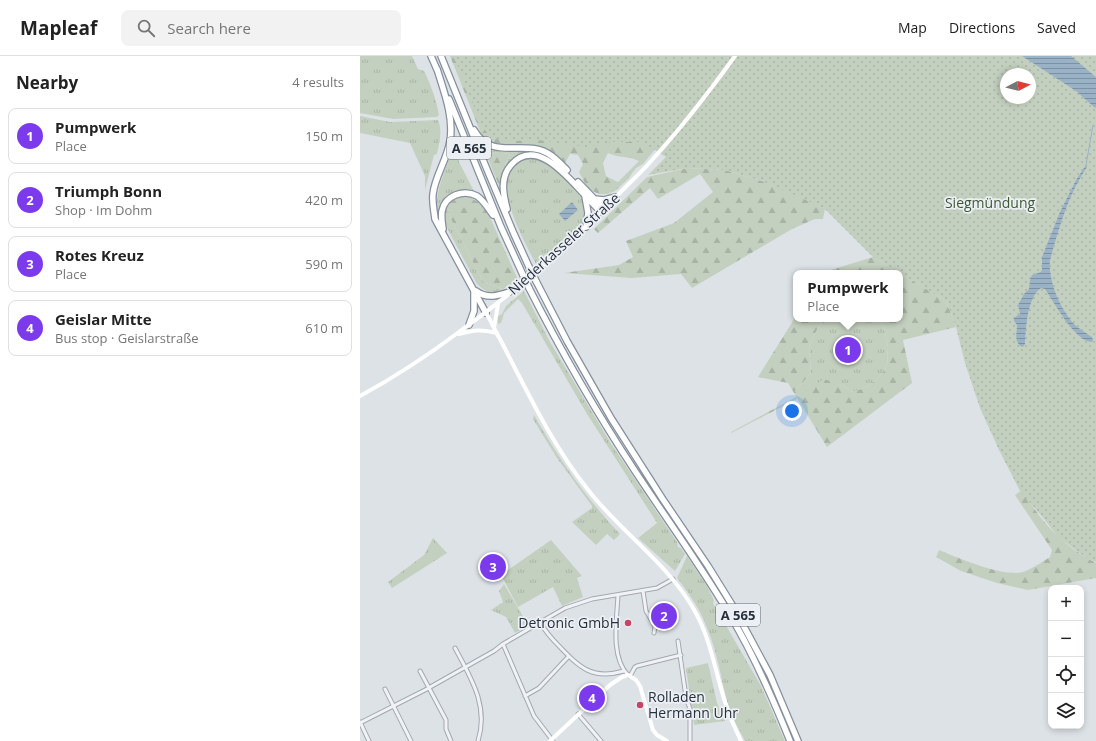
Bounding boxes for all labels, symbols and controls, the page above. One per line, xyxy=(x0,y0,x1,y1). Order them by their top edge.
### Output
search box xyxy=(121,10,401,46)
text: Mapleaf xyxy=(20,15,97,41)
icon: search xyxy=(135,17,157,39)
text: Search here xyxy=(167,18,251,38)
text: Map xyxy=(898,18,927,37)
text: Directions xyxy=(949,18,1015,37)
text: Saved xyxy=(1037,18,1076,37)
north arrow xyxy=(1000,68,1036,104)
text: Nearby xyxy=(16,71,78,94)
text: 4 results xyxy=(292,73,344,91)
text: Pumpwerk xyxy=(55,117,136,137)
text: 1 xyxy=(26,127,34,145)
text: 150 m xyxy=(305,127,343,145)
text: Place xyxy=(55,137,87,155)
road number: A 565 xyxy=(447,137,491,159)
text: Triumph Bonn xyxy=(55,181,162,201)
street label: Niederkasseler Straße xyxy=(504,188,624,299)
text: 2 xyxy=(26,191,34,209)
text: 420 m xyxy=(305,191,343,209)
park label: Siegmündung xyxy=(945,193,1035,212)
text: Shop · Im Dohm xyxy=(55,201,152,219)
text: Rotes Kreuz xyxy=(55,245,144,265)
text: 3 xyxy=(26,255,34,273)
text: 590 m xyxy=(305,255,343,273)
text: Place xyxy=(55,265,87,283)
popup xyxy=(793,270,903,322)
text: Pumpwerk xyxy=(807,277,889,297)
text: Place xyxy=(807,297,839,315)
text: Geislar Mitte xyxy=(55,309,152,329)
text: 4 xyxy=(26,319,34,337)
text: 610 m xyxy=(305,319,343,337)
text: Bus stop · Geislarstraße xyxy=(55,329,199,347)
pin: 1 xyxy=(835,335,861,365)
your location xyxy=(782,401,802,421)
pin: 3 xyxy=(480,552,506,582)
map controls xyxy=(1048,585,1084,729)
button: + xyxy=(1048,585,1084,621)
pin: 2 xyxy=(651,601,677,631)
road number: A 565 xyxy=(716,604,760,626)
place label: Detronic GmbH xyxy=(518,613,620,632)
marker: Detronic GmbH xyxy=(623,618,633,628)
button: − xyxy=(1048,621,1084,657)
button: locate xyxy=(1048,657,1084,693)
pin: 4 xyxy=(579,683,605,713)
place label: Rolladen Hermann Uhr xyxy=(648,687,738,722)
button: layers xyxy=(1048,693,1084,729)
marker: Rolladen Hermann Uhr xyxy=(635,700,645,710)

